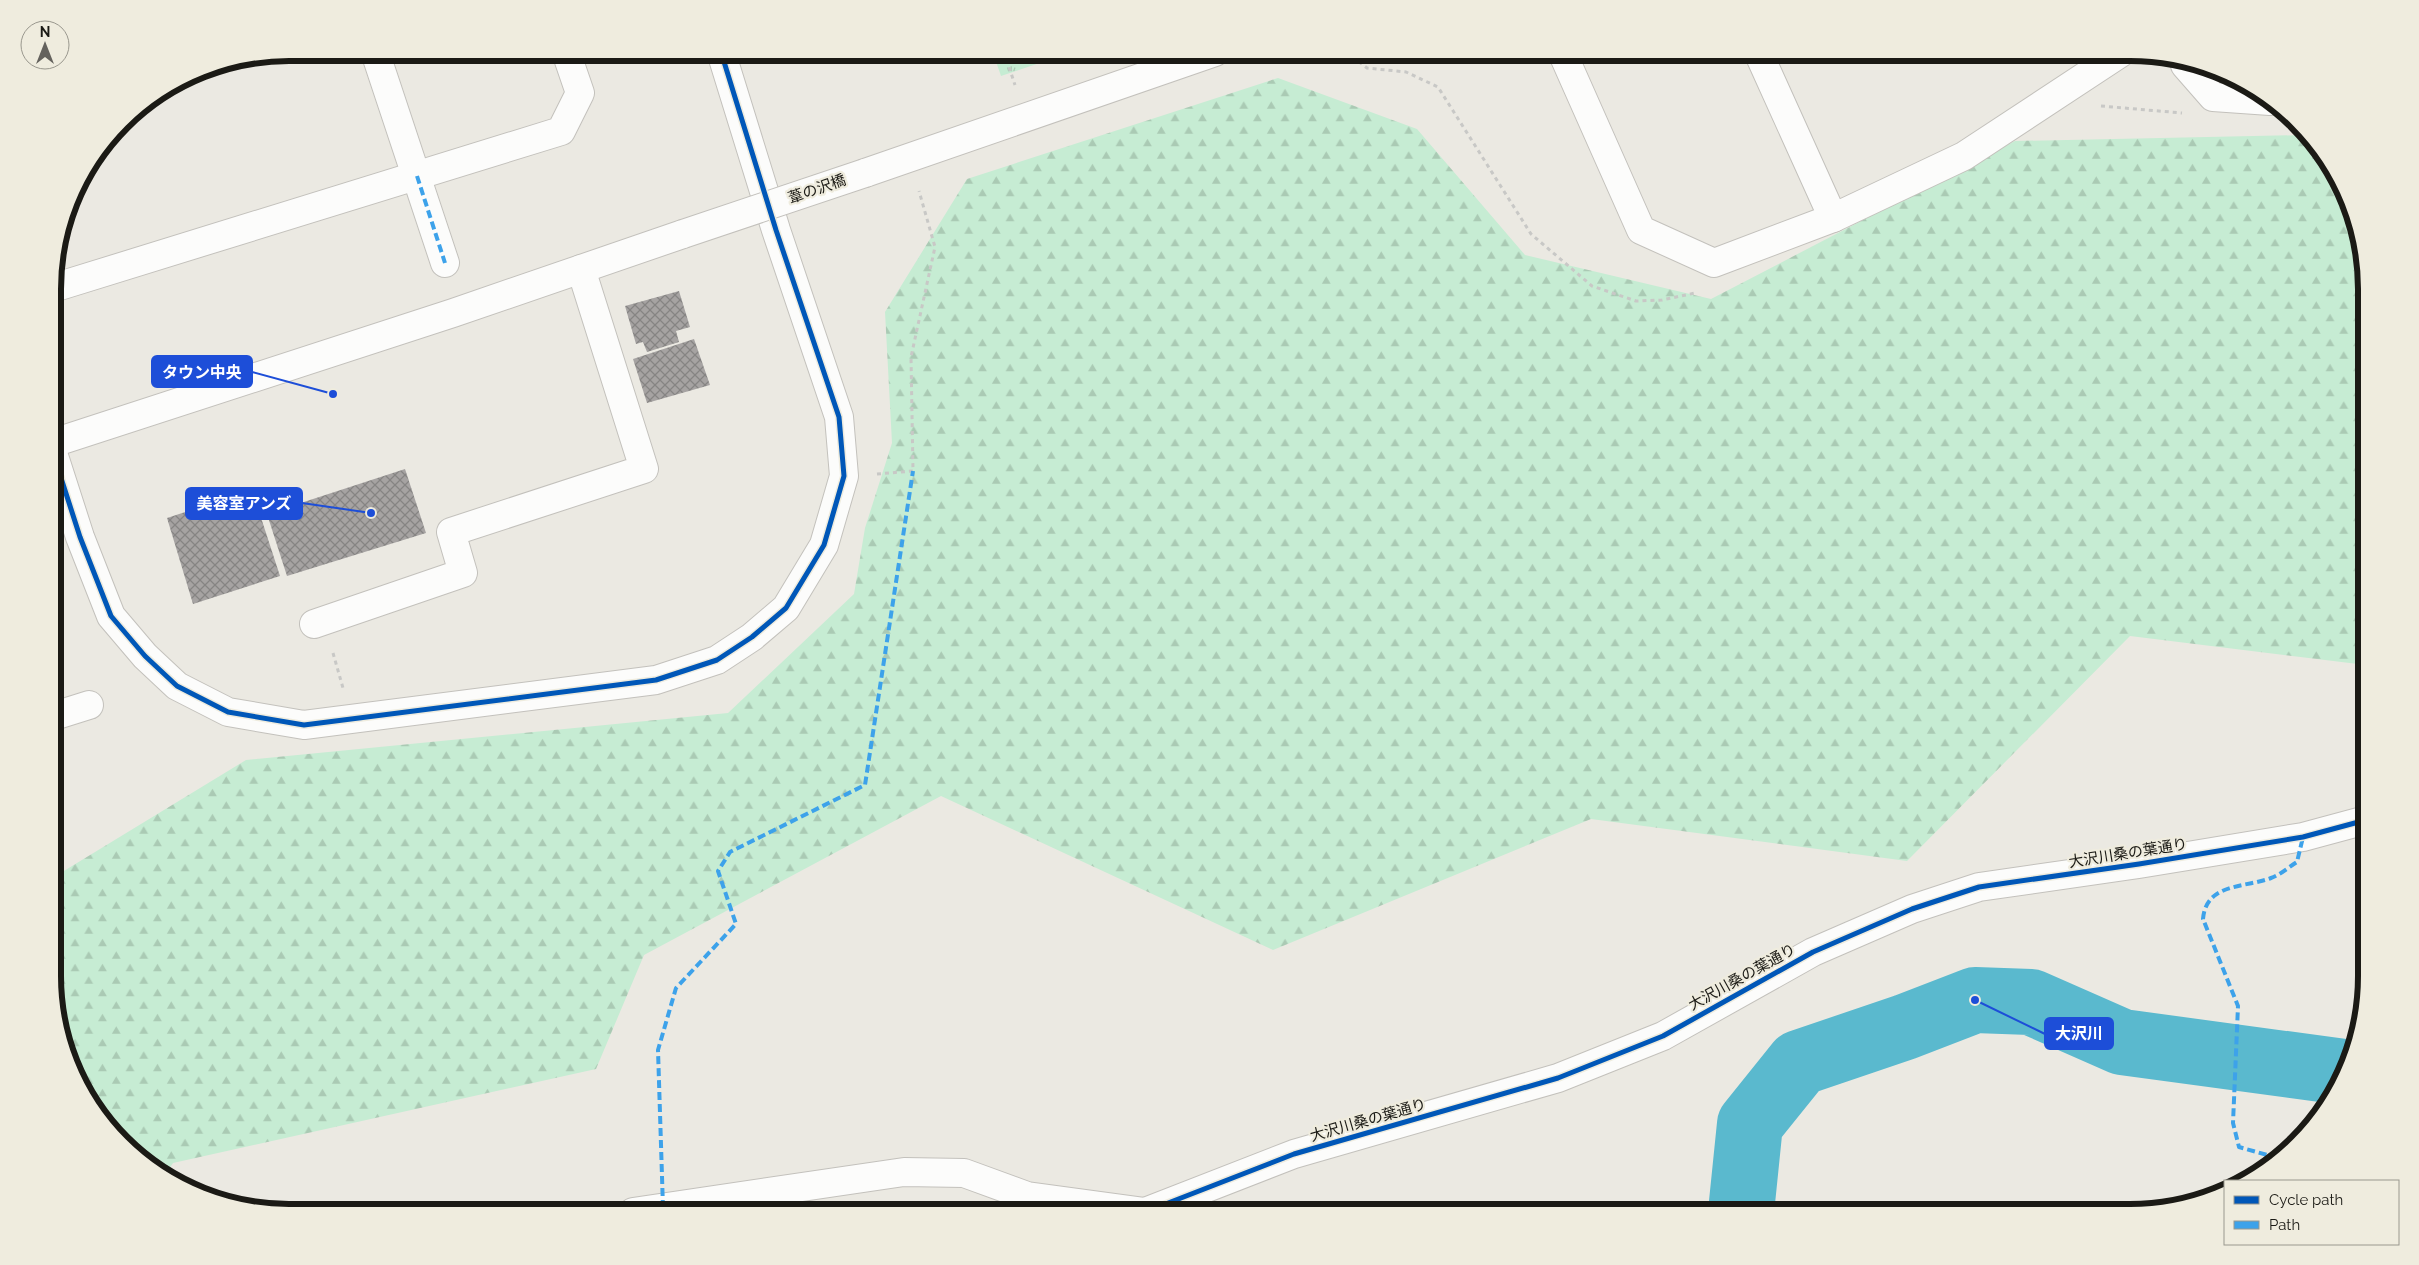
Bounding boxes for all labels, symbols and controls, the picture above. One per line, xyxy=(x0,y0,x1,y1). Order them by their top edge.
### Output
north arrow xyxy=(20,20,70,70)
text: N xyxy=(40,24,50,40)
street label: 葦の沢橋 xyxy=(786,171,848,207)
callout: タウン中央 xyxy=(152,356,252,387)
text: タウン中央 xyxy=(162,363,242,382)
callout: 美容室アンズ xyxy=(186,488,302,519)
text: 美容室アンズ xyxy=(196,494,292,513)
street label: 大沢川桑の葉通り xyxy=(2067,835,2189,871)
street label: 大沢川桑の葉通り xyxy=(1685,940,1799,1014)
callout: 大沢川 xyxy=(2045,1018,2113,1049)
text: 大沢川 xyxy=(2055,1024,2103,1043)
street label: 大沢川桑の葉通り xyxy=(1308,1095,1428,1145)
legend xyxy=(2224,1180,2399,1245)
text: Cycle path xyxy=(2269,1191,2343,1209)
text: Path xyxy=(2269,1216,2300,1234)

